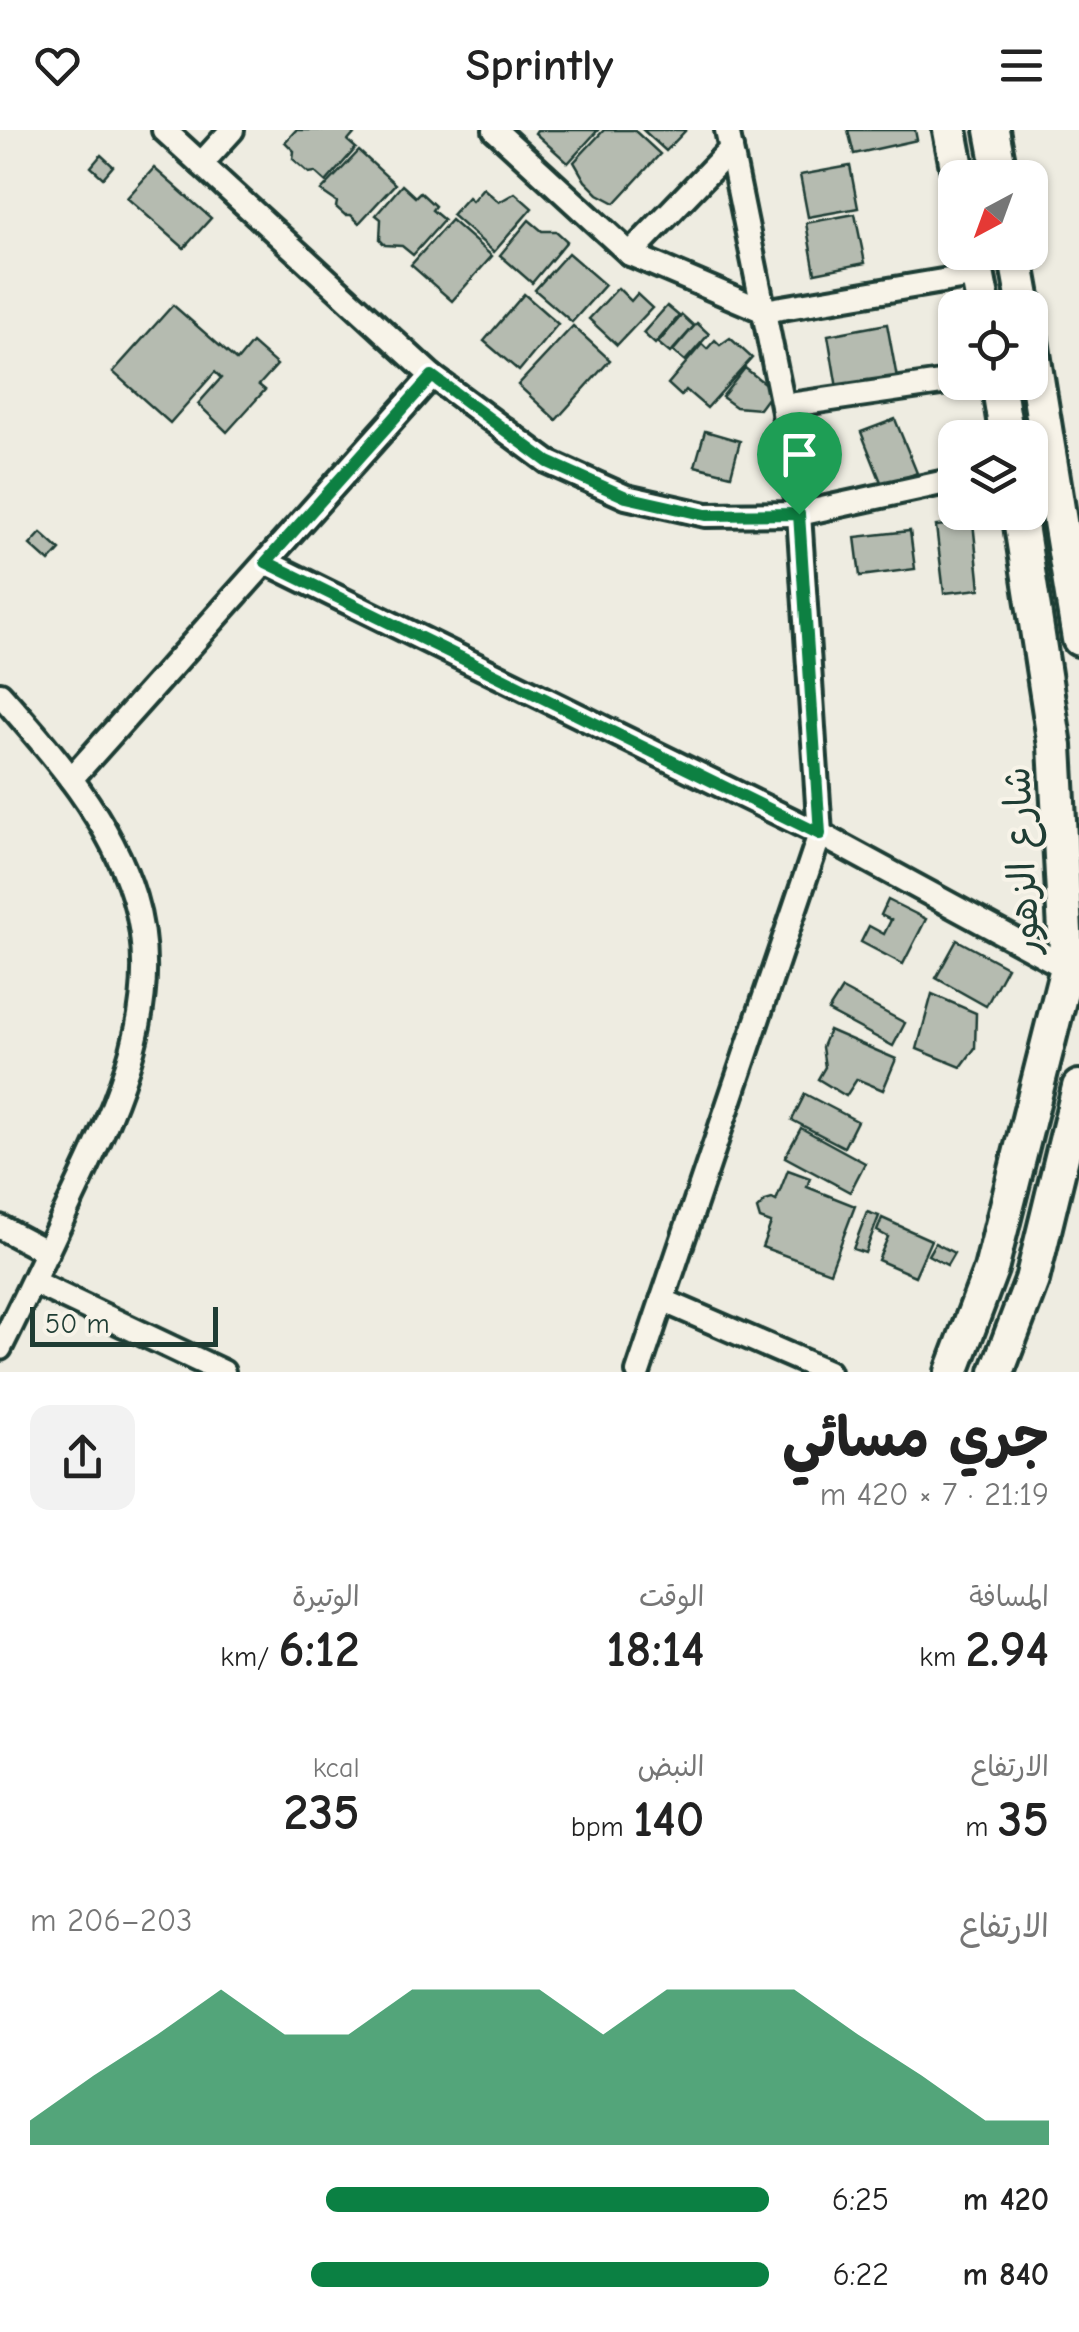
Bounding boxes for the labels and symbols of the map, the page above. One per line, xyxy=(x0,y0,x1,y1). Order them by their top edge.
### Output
north arrow xyxy=(938,160,1048,270)
pin xyxy=(757,412,842,515)
street label: شارع الزهور xyxy=(995,766,1053,957)
scale bar xyxy=(30,1302,218,1346)

